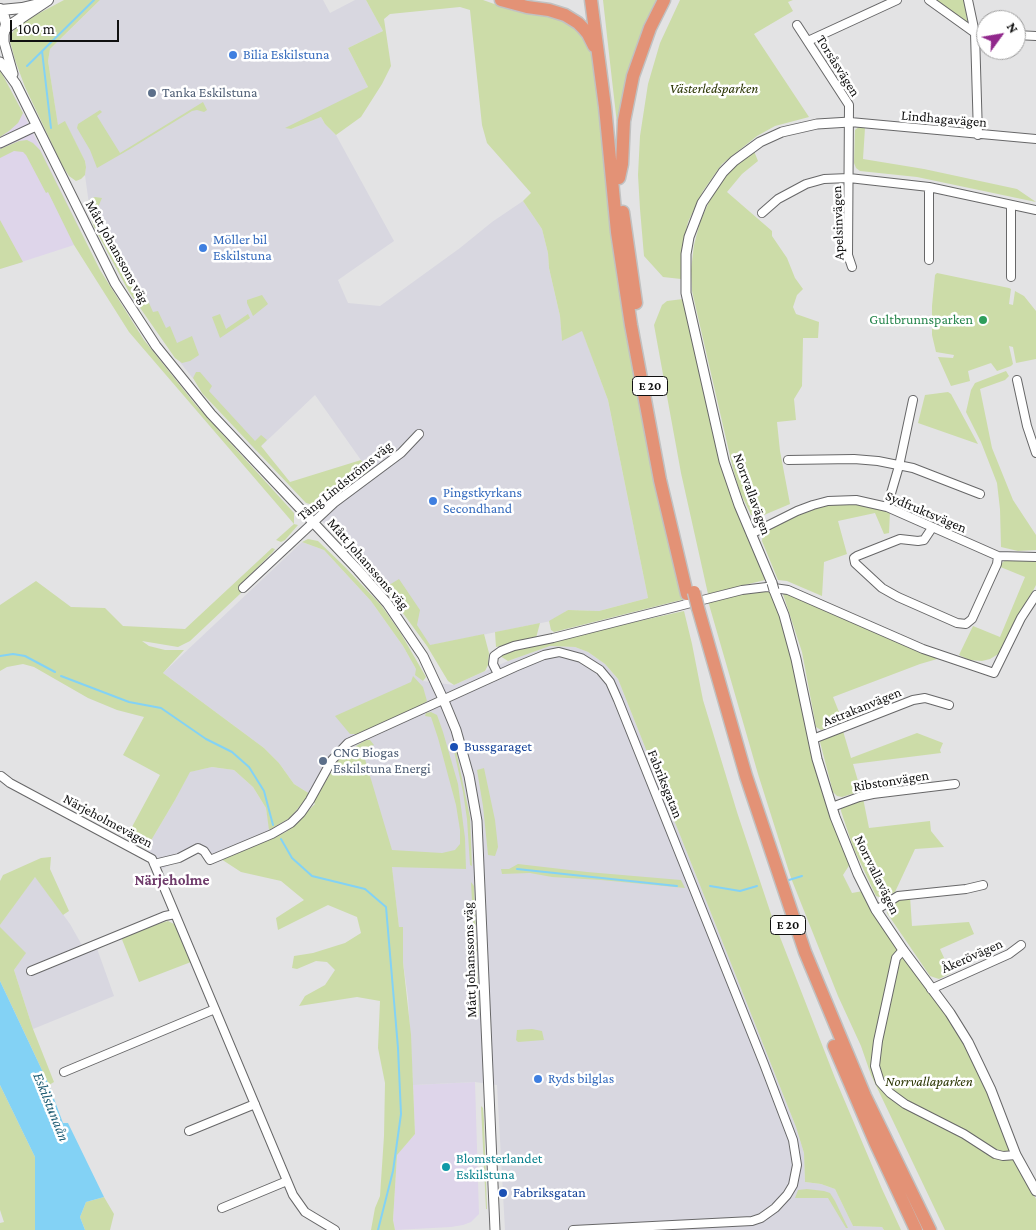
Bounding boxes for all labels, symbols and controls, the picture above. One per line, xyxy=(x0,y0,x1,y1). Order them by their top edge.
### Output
scale bar xyxy=(12,10,121,42)
north arrow xyxy=(976,10,1026,60)
text: N xyxy=(1004,19,1022,36)
text: 100 m xyxy=(18,21,55,37)
street label: Torsåsvägen xyxy=(812,32,864,100)
place label: Bilia Eskilstuna xyxy=(243,47,329,63)
marker: Bilia Eskilstuna xyxy=(227,49,239,61)
park label: Västerledsparken xyxy=(670,81,758,97)
place label: Tanka Eskilstuna xyxy=(162,85,258,101)
marker: Tanka Eskilstuna xyxy=(146,87,158,99)
street label: Lindhagavägen xyxy=(901,107,987,131)
street label: Apelsinvägen xyxy=(828,185,848,261)
street label: Mått Johanssons väg xyxy=(82,197,152,307)
place label: Möller bil Eskilstuna xyxy=(213,232,272,264)
marker: Möller bil Eskilstuna xyxy=(197,242,209,254)
place label: Gultbrunnsparken xyxy=(869,312,973,328)
marker: Gultbrunnsparken xyxy=(977,314,989,326)
road number: E 20 xyxy=(632,376,668,396)
street label: Tång Lindströms väg xyxy=(294,438,396,524)
street label: Norrvallavägen xyxy=(729,451,775,537)
place label: Pingstkyrkans Secondhand xyxy=(443,485,522,518)
street label: Sydfruktsvägen xyxy=(883,487,969,537)
marker: Pingstkyrkans Secondhand xyxy=(427,495,439,507)
street label: Mått Johanssons väg xyxy=(324,515,412,613)
street label: Astrakanvägen xyxy=(820,684,904,730)
place label: Bussgaraget xyxy=(464,739,532,755)
marker: Bussgaraget xyxy=(448,741,460,753)
place label: CNG Biogas Eskilstuna Energi xyxy=(333,745,431,778)
street label: Fabriksgatan xyxy=(644,747,686,821)
marker: CNG Biogas Eskilstuna Energi xyxy=(317,755,329,767)
street label: Ribstonvägen xyxy=(852,767,930,795)
street label: Närjeholmevägen xyxy=(60,790,156,852)
street label: Norrvallavägen xyxy=(851,833,903,917)
district label: Närjeholme xyxy=(134,871,210,889)
street label: Mått Johanssons väg xyxy=(460,902,480,1018)
road number: E 20 xyxy=(770,916,806,934)
street label: Åkerövägen xyxy=(939,935,1005,977)
water label: Eskilstunaån xyxy=(29,1070,73,1144)
place label: Ryds bilglas xyxy=(548,1071,614,1087)
marker: Ryds bilglas xyxy=(532,1073,544,1085)
park label: Norrvallaparken xyxy=(885,1074,973,1090)
place label: Blomsterlandet Eskilstuna xyxy=(456,1151,542,1184)
marker: Blomsterlandet Eskilstuna xyxy=(440,1161,452,1173)
place label: Fabriksgatan xyxy=(513,1185,586,1201)
marker: Fabriksgatan xyxy=(497,1187,509,1199)

